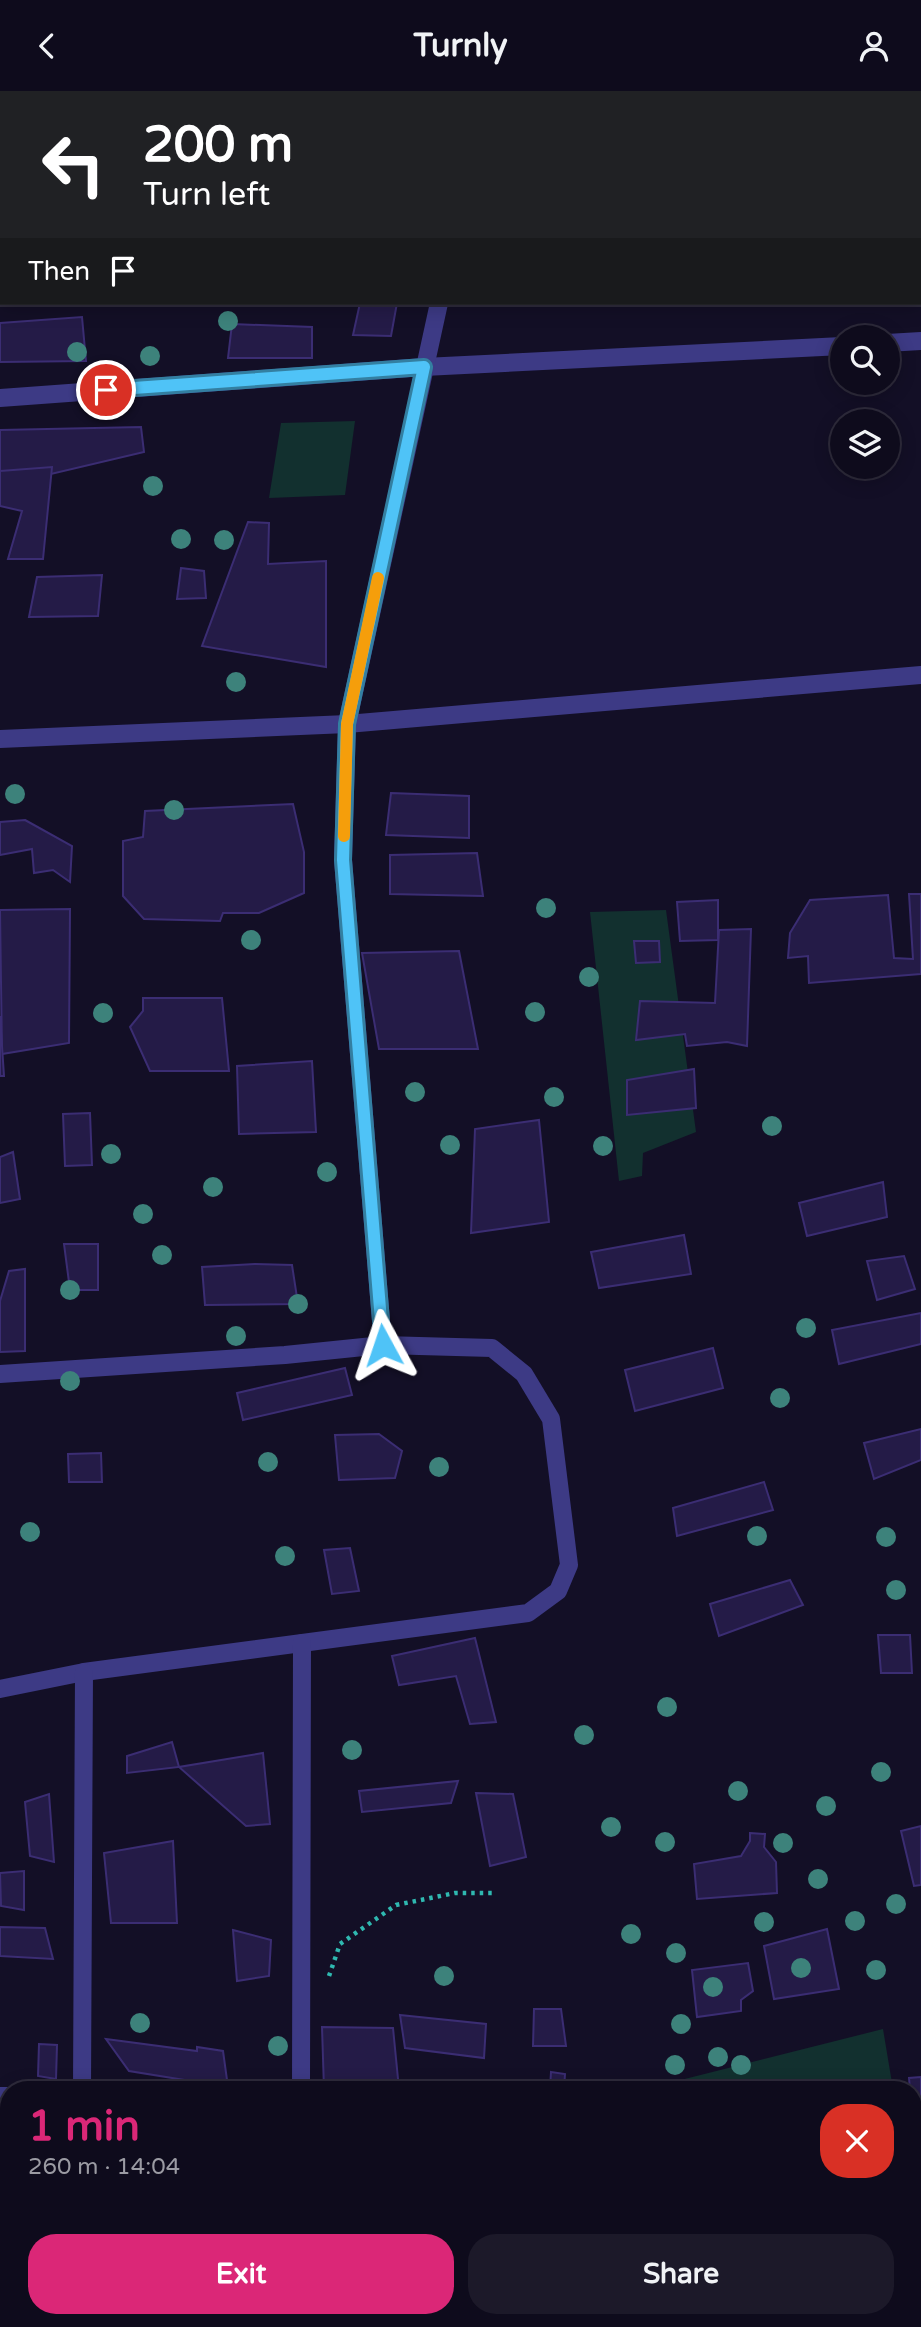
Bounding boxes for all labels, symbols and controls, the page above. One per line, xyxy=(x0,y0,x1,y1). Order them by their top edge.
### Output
icon: back xyxy=(28,27,66,65)
text: Turnly xyxy=(414,27,507,65)
icon: person xyxy=(855,27,893,65)
text: 200 m xyxy=(143,116,293,175)
icon: left xyxy=(28,119,119,210)
text: Turn left xyxy=(143,176,270,214)
icon: arrive xyxy=(104,252,142,290)
text: Then xyxy=(28,256,90,287)
map controls xyxy=(830,325,900,479)
button: search xyxy=(830,325,900,395)
pin xyxy=(76,360,136,420)
icon: arrive xyxy=(87,371,125,409)
button: layers xyxy=(830,409,900,479)
position arrow xyxy=(346,1308,420,1382)
text: 1 min xyxy=(28,2101,140,2152)
button: close xyxy=(820,2104,894,2178)
text: 260 m · 14:04 xyxy=(28,2153,180,2181)
button: Exit xyxy=(28,2234,454,2314)
button: Share xyxy=(468,2234,894,2314)

